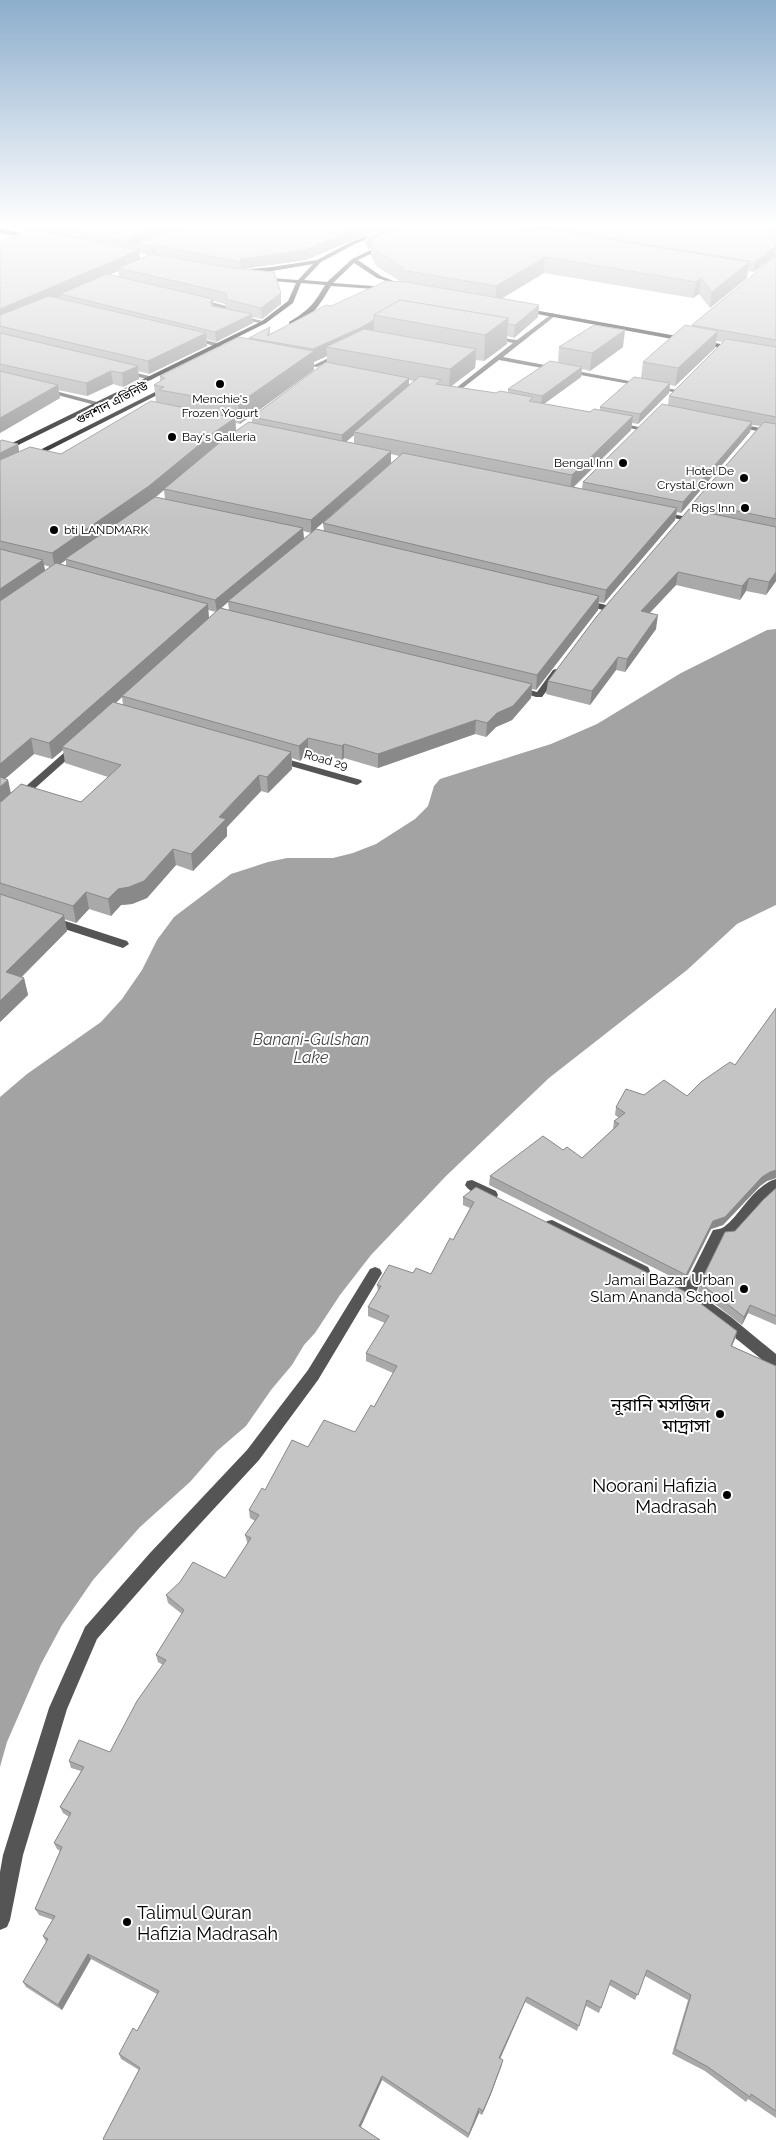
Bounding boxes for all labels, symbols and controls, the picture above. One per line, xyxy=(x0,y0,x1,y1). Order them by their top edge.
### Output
street label: গুলশান এভিনিউ xyxy=(73,378,151,427)
marker: Menchie's Frozen Yogurt xyxy=(214,378,226,390)
place label: Menchie's Frozen Yogurt xyxy=(182,392,258,420)
place label: Bay's Galleria xyxy=(182,430,256,444)
marker: Bay's Galleria xyxy=(166,431,178,443)
place label: Bengal Inn xyxy=(554,456,613,470)
marker: Bengal Inn xyxy=(617,457,629,469)
place label: Hotel De Crystal Crown xyxy=(657,464,734,492)
marker: Hotel De Crystal Crown xyxy=(738,472,750,484)
place label: Rigs Inn xyxy=(691,501,735,515)
marker: Rigs Inn xyxy=(739,502,751,514)
place label: bti LANDMARK xyxy=(64,523,148,537)
marker: bti LANDMARK xyxy=(48,524,60,536)
street label: Road 29 xyxy=(302,747,350,773)
water label: Banani-Gulshan Lake xyxy=(253,1030,369,1067)
place label: Jamai Bazar Urban Slam Ananda School xyxy=(590,1271,735,1306)
marker: Jamai Bazar Urban Slam Ananda School xyxy=(738,1283,750,1295)
place label: নূরানি মসজিদ মাদ্রাসা xyxy=(610,1394,711,1436)
marker: নূরানি মসজিদ মাদ্রাসা xyxy=(714,1408,726,1420)
place label: Noorani Hafizia Madrasah xyxy=(592,1475,717,1517)
marker: Noorani Hafizia Madrasah xyxy=(721,1489,733,1501)
place label: Talimul Quran Hafizia Madrasah xyxy=(137,1902,278,1944)
marker: Talimul Quran Hafizia Madrasah xyxy=(121,1916,133,1928)

